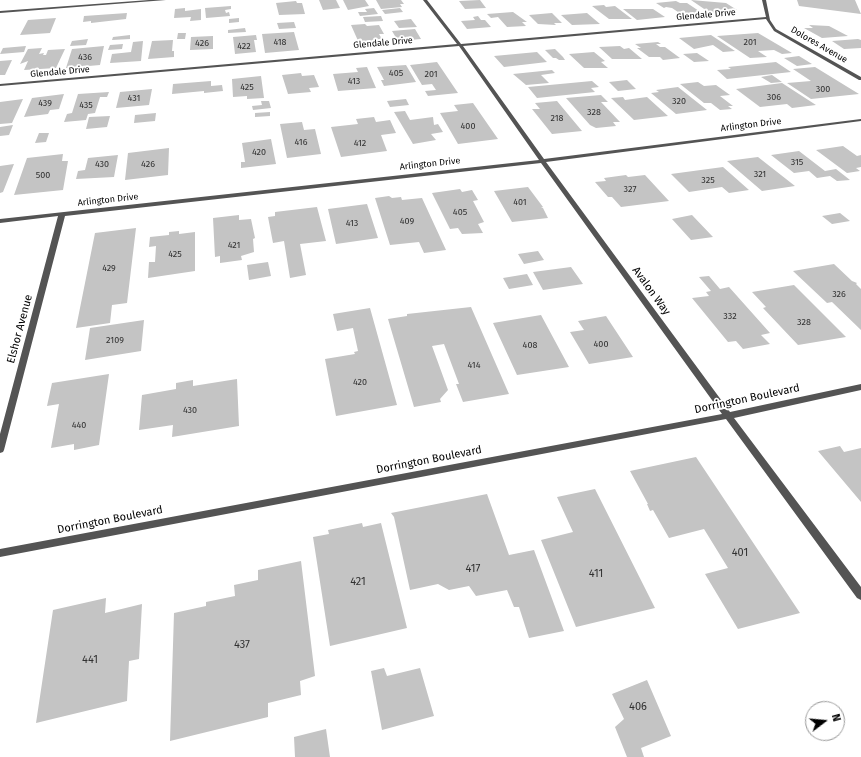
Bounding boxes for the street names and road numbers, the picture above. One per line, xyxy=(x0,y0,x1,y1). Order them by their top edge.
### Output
street label: Glendale Drive xyxy=(676,7,736,23)
street label: Dolores Avenue xyxy=(789,24,849,66)
street label: Glendale Drive xyxy=(353,35,413,51)
street label: Glendale Drive xyxy=(30,64,90,80)
street label: Arlington Drive xyxy=(720,116,782,134)
street label: Arlington Drive xyxy=(399,155,461,173)
street label: Arlington Drive xyxy=(77,191,139,209)
street label: Avalon Way xyxy=(629,264,673,318)
street label: Elshor Avenue xyxy=(4,293,36,365)
street label: Dorrington Boulevard xyxy=(693,381,801,417)
street label: Dorrington Boulevard xyxy=(375,443,483,477)
street label: Dorrington Boulevard xyxy=(56,503,164,537)

